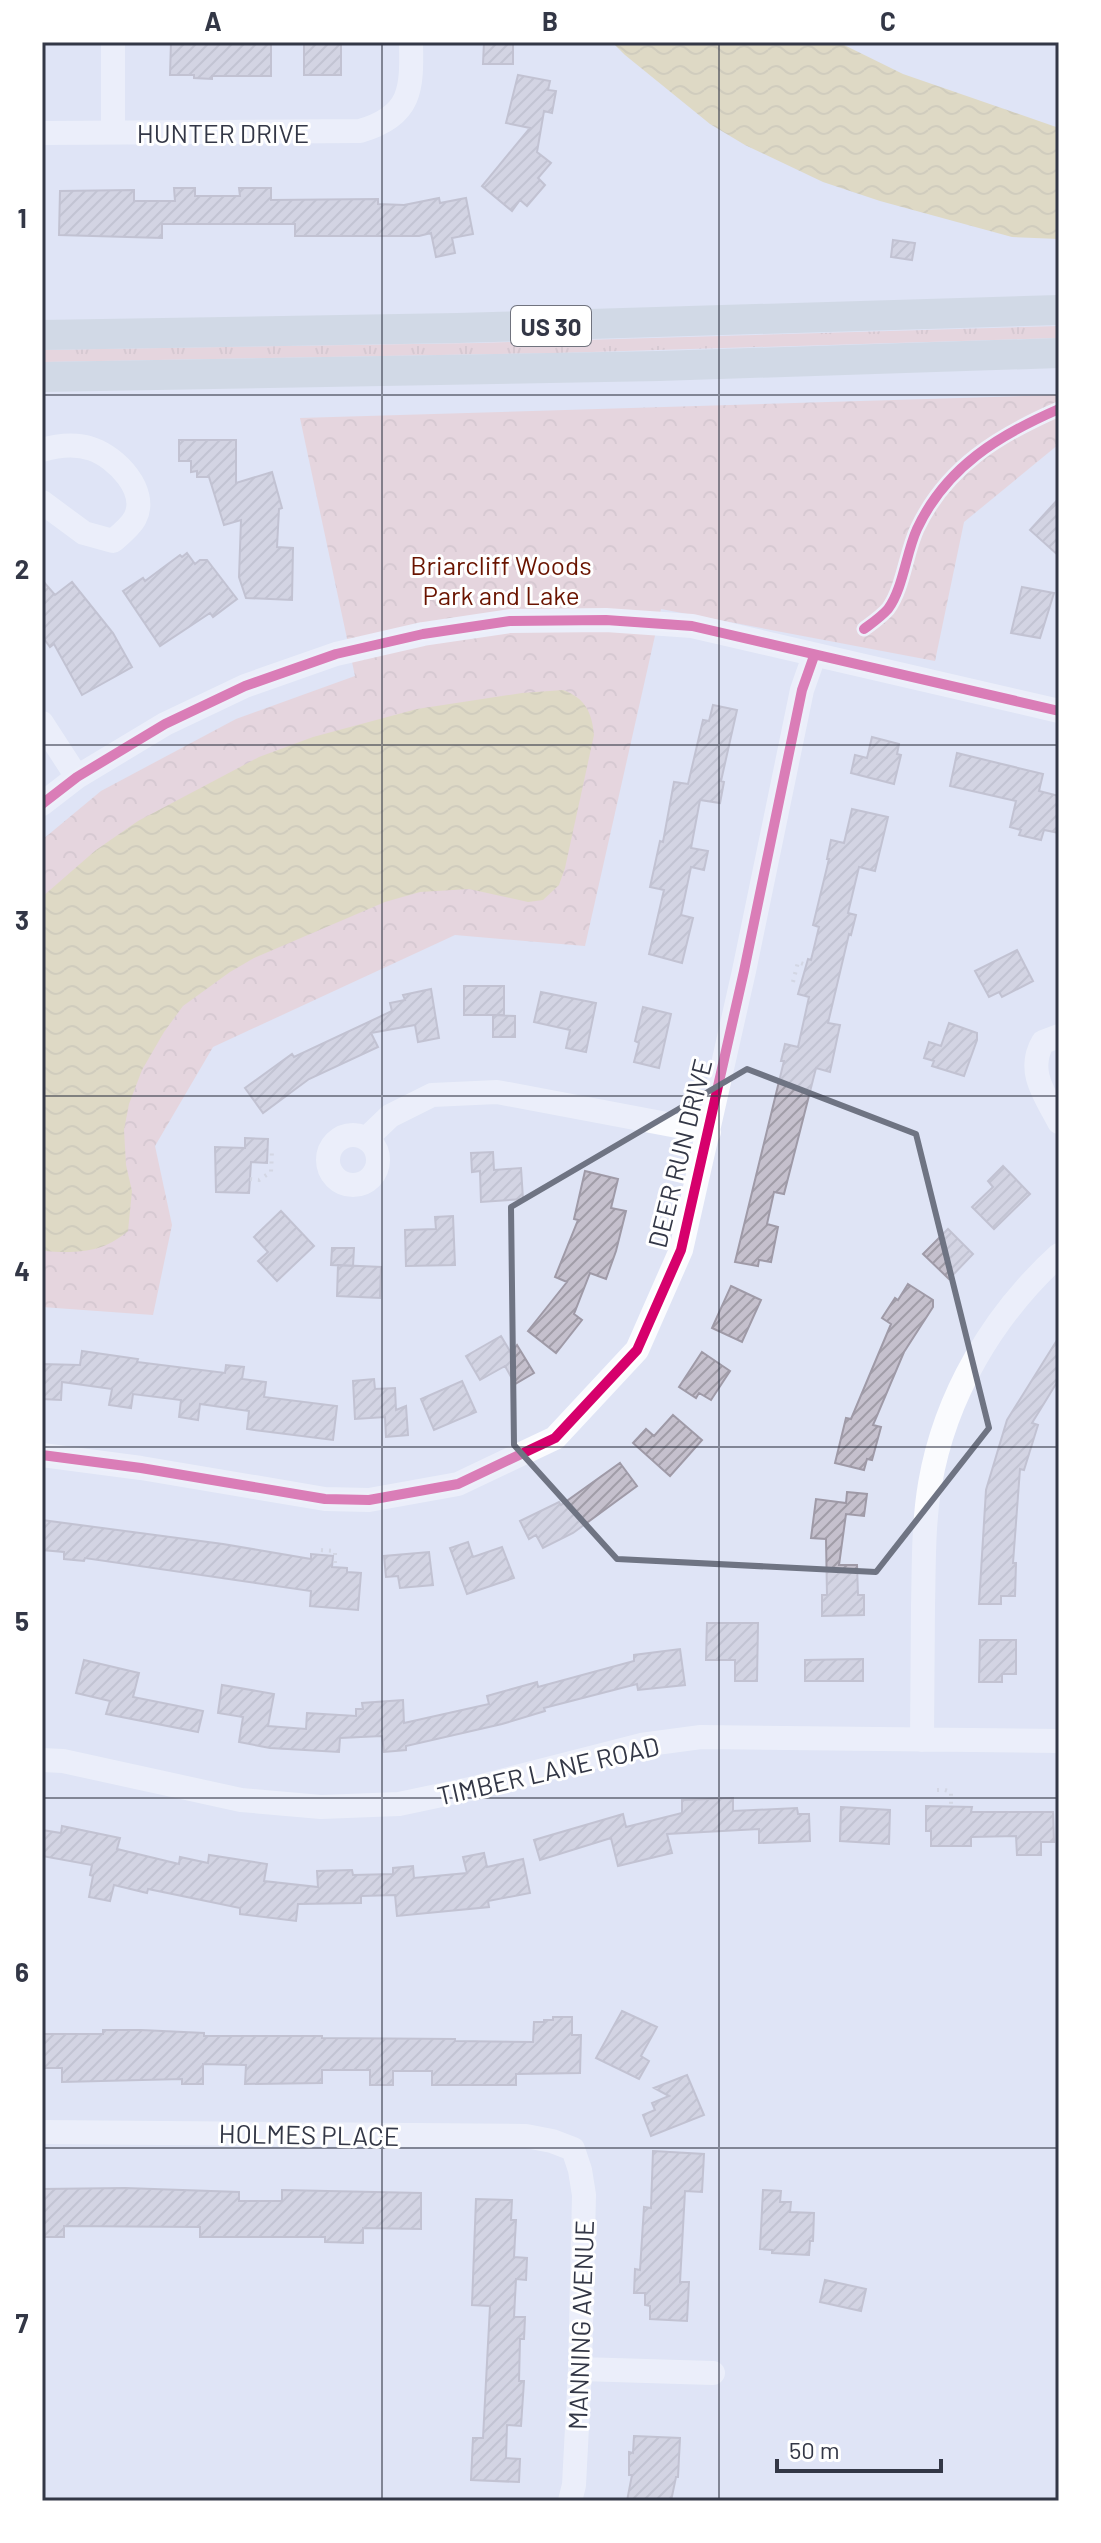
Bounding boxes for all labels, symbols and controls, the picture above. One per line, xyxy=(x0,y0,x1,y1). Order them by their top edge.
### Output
text: A xyxy=(204,5,222,36)
text: B xyxy=(542,5,558,36)
text: C xyxy=(880,5,896,36)
street label: HUNTER DRIVE xyxy=(137,117,309,148)
text: 1 xyxy=(17,202,27,233)
road number: US 30 xyxy=(511,306,591,346)
park label: Briarcliff Woods Park and Lake xyxy=(410,549,592,610)
text: 2 xyxy=(15,553,29,584)
text: 3 xyxy=(15,904,29,935)
street label: DEER RUN DRIVE xyxy=(641,1055,717,1251)
text: 4 xyxy=(14,1255,30,1286)
text: 5 xyxy=(15,1605,29,1636)
street label: TIMBER LANE ROAD xyxy=(434,1729,662,1811)
text: 6 xyxy=(15,1956,29,1987)
street label: HOLMES PLACE xyxy=(218,2117,400,2151)
street label: MANNING AVENUE xyxy=(561,2220,599,2430)
text: 7 xyxy=(16,2307,29,2338)
scale bar xyxy=(777,2423,941,2473)
text: 50 m xyxy=(789,2435,840,2464)

